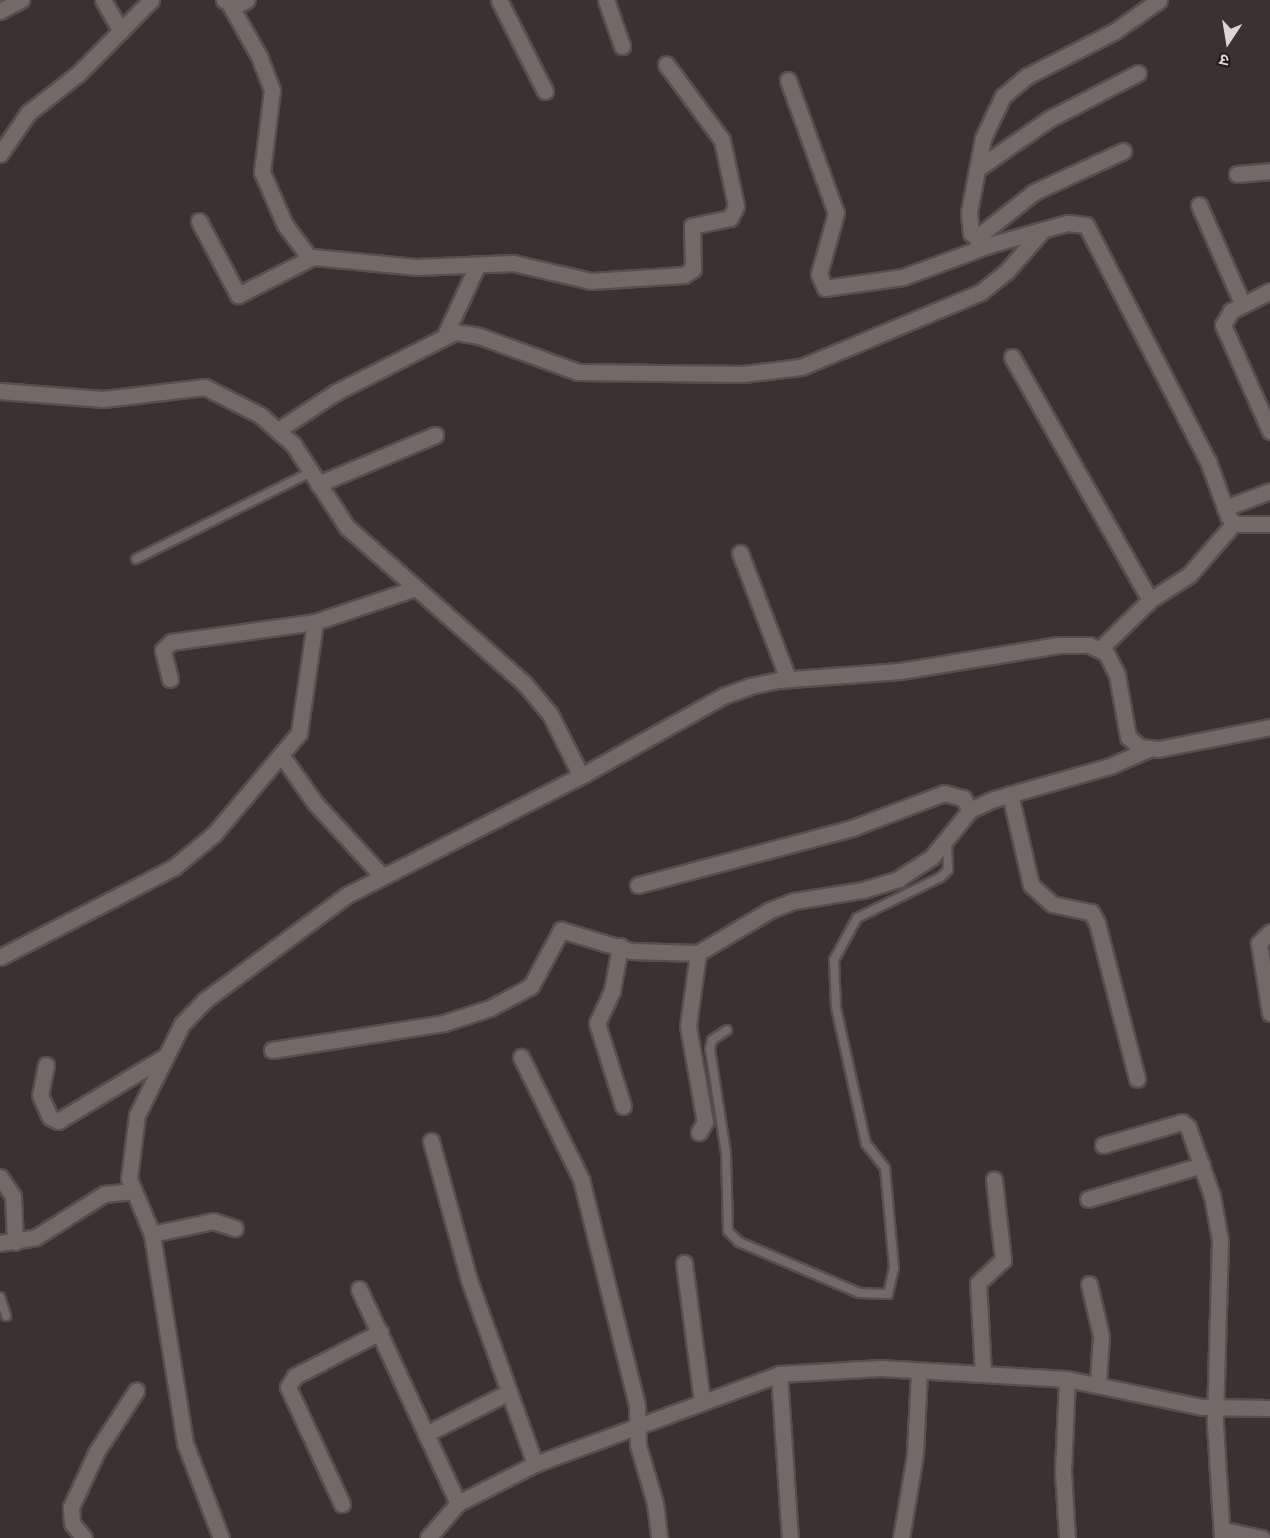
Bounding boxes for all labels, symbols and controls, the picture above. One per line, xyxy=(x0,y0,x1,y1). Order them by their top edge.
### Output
north arrow xyxy=(1198,12,1258,72)
text: उ xyxy=(1217,47,1231,72)

